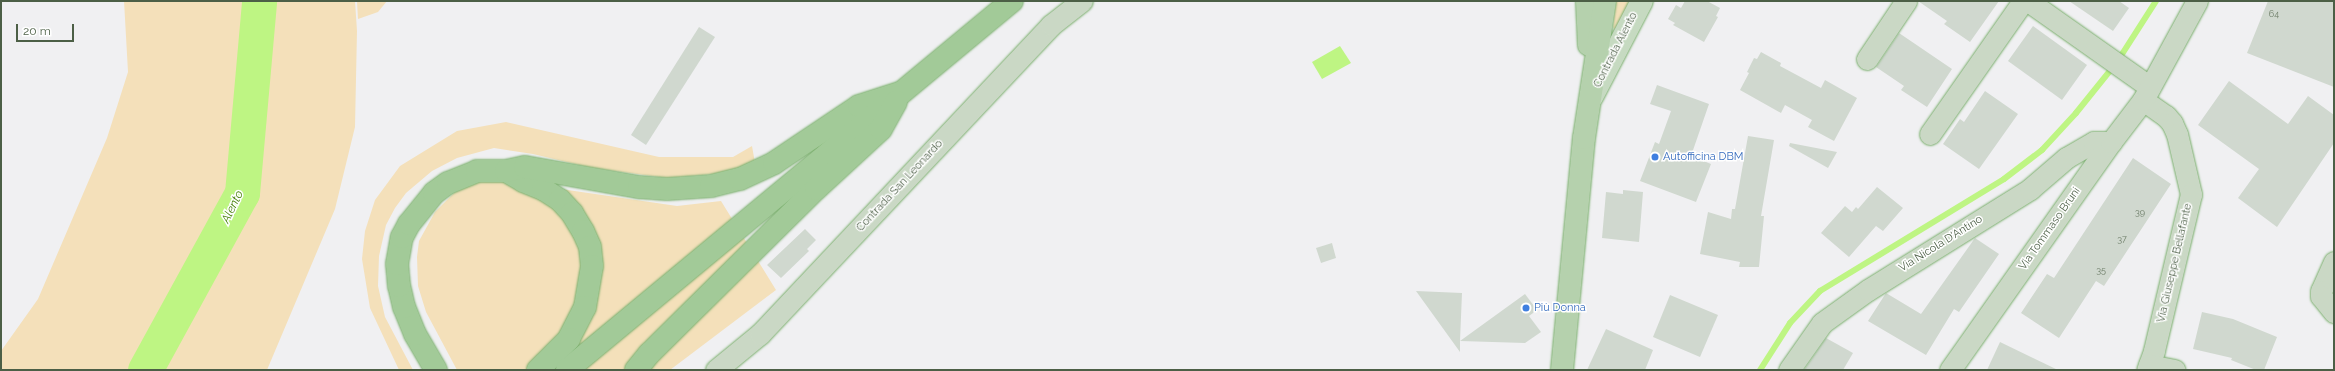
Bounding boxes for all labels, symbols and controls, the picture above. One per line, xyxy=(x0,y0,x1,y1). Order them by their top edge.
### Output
house number: 64 xyxy=(2269,9,2279,19)
street label: Contrada Alento xyxy=(1591,10,1641,90)
scale bar xyxy=(18,16,76,42)
text: 20 m xyxy=(23,24,51,38)
street label: Contrada San Leonardo xyxy=(854,138,946,234)
place label: Autofficina DBM xyxy=(1663,150,1743,164)
marker: Autofficina DBM xyxy=(1650,152,1660,162)
street label: Via Tommaso Bruni xyxy=(2016,185,2084,273)
water label: Alento xyxy=(219,188,247,226)
street label: Via Giuseppe Bellafante xyxy=(2155,202,2195,324)
house number: 39 xyxy=(2135,207,2145,217)
street label: Via Nicola D'Antino xyxy=(1897,213,1985,275)
house number: 37 xyxy=(2117,234,2127,244)
house number: 35 xyxy=(2096,265,2106,275)
place label: Più Donna xyxy=(1534,301,1586,315)
marker: Più Donna xyxy=(1521,303,1531,313)

